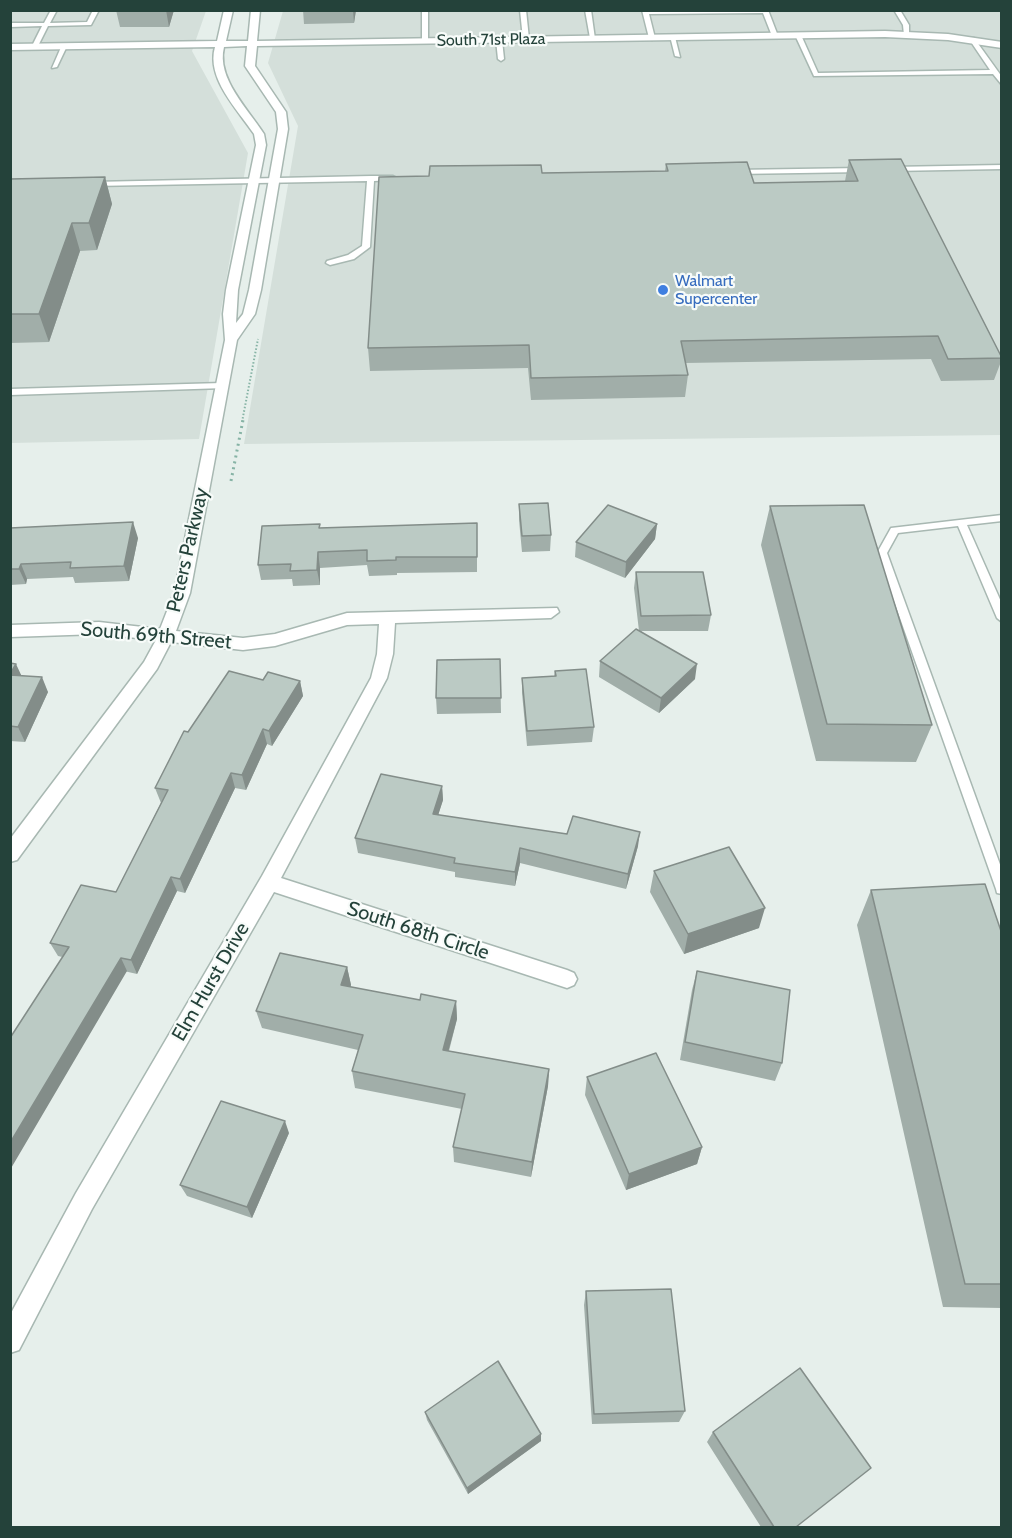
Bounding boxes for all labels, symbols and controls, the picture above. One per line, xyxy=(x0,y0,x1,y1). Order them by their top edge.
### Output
street label: South 71st Plaza xyxy=(436,29,546,51)
place label: Walmart Supercenter xyxy=(675,271,757,309)
marker: Walmart Supercenter xyxy=(656,283,670,297)
street label: Peters Parkway xyxy=(162,485,214,615)
street label: South 69th Street xyxy=(80,617,232,655)
street label: South 68th Circle xyxy=(344,897,492,965)
street label: Elm Hurst Drive xyxy=(167,918,255,1046)

